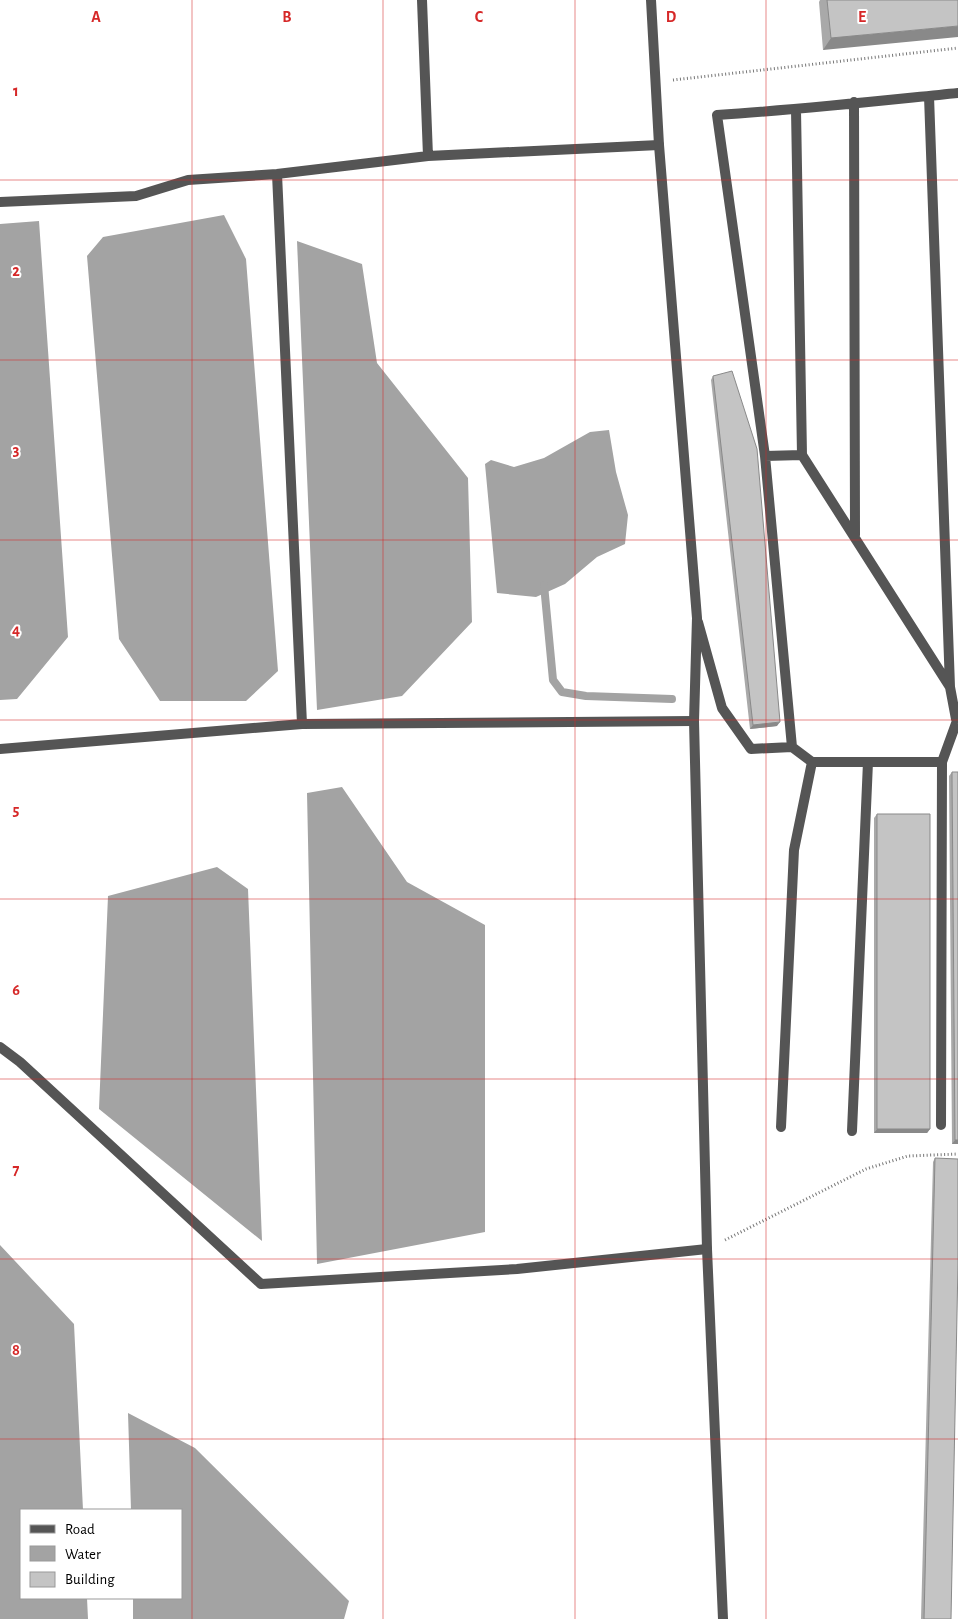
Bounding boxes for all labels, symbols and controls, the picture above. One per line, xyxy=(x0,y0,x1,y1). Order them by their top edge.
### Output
text: A xyxy=(91,9,101,25)
text: B xyxy=(282,9,292,25)
text: C xyxy=(475,9,484,25)
text: D xyxy=(666,9,677,25)
text: E xyxy=(858,9,866,25)
text: 1 xyxy=(13,83,19,99)
text: 2 xyxy=(12,263,20,279)
text: 3 xyxy=(13,442,20,458)
text: 4 xyxy=(12,622,20,638)
text: 5 xyxy=(13,802,20,818)
text: 6 xyxy=(12,982,20,998)
text: 7 xyxy=(13,1162,20,1178)
text: 8 xyxy=(12,1342,20,1358)
legend xyxy=(20,1509,182,1599)
text: Road xyxy=(65,1522,95,1537)
text: Water xyxy=(65,1547,101,1562)
text: Building xyxy=(65,1572,115,1587)

